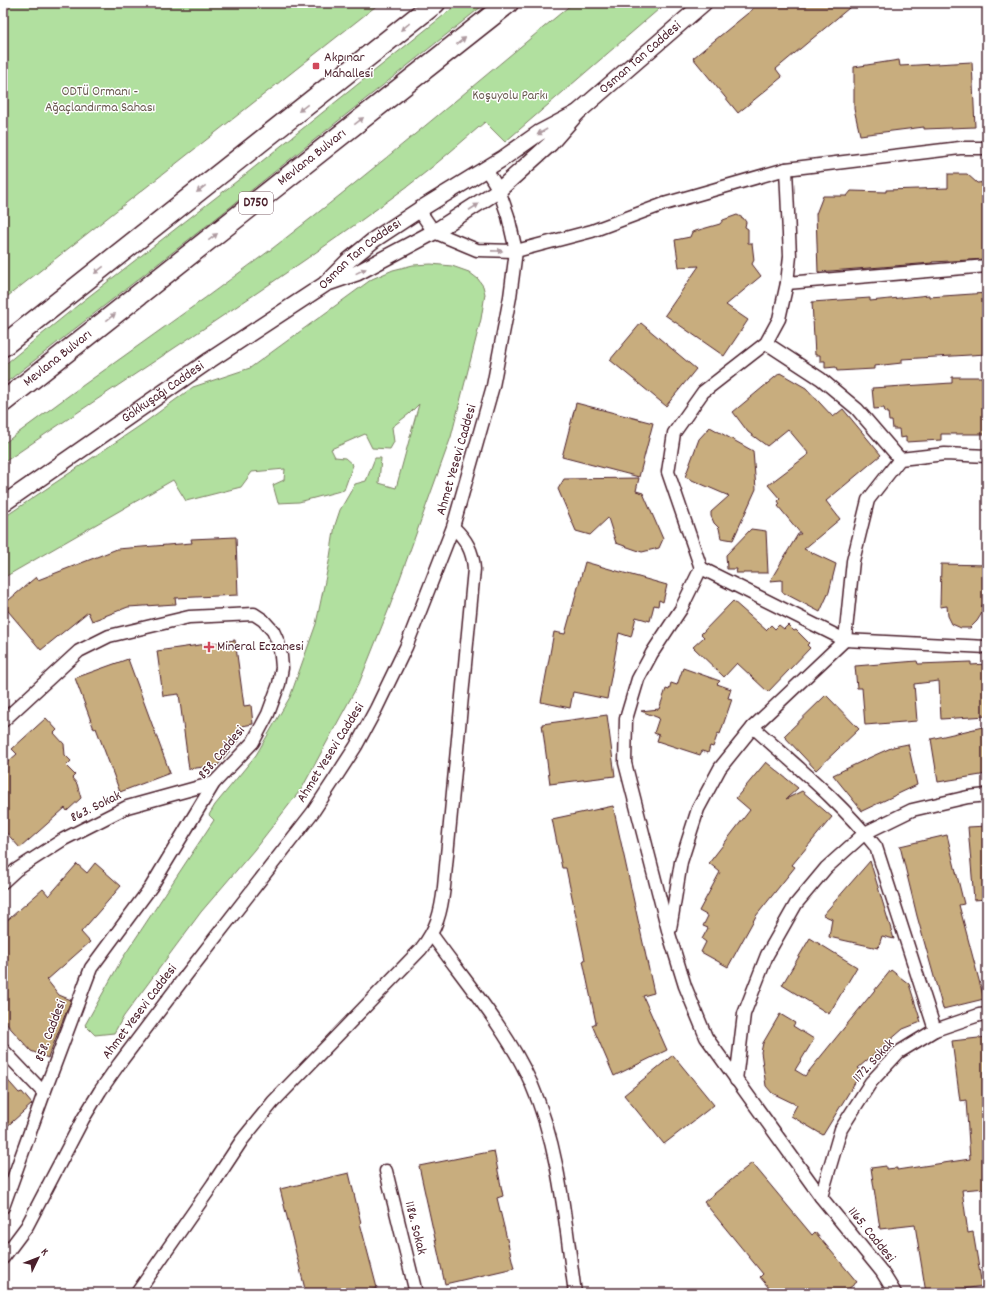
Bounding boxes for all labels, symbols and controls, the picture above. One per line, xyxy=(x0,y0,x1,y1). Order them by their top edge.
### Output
street label: Osman Tan Caddesi xyxy=(595,16,686,99)
one-way arrow xyxy=(399,23,410,32)
one-way arrow xyxy=(455,36,466,45)
place label: Akpınar Mahallesi xyxy=(324,48,373,84)
marker: Akpınar Mahallesi xyxy=(311,61,321,71)
park label: ODTÜ Ormanı - Ağaçlandırma Sahası xyxy=(45,82,155,118)
park label: Koşuyolu Parkı xyxy=(472,86,548,106)
one-way arrow xyxy=(297,104,308,112)
one-way arrow xyxy=(353,117,364,126)
street label: Mevlana Bulvarı xyxy=(274,124,351,191)
one-way arrow xyxy=(536,128,548,135)
one-way arrow xyxy=(195,185,206,193)
road number: D750 xyxy=(239,192,273,214)
one-way arrow xyxy=(469,203,479,211)
street label: Osman Tan Caddesi xyxy=(315,214,406,296)
one-way arrow xyxy=(207,232,218,241)
one-way arrow xyxy=(491,248,504,254)
one-way arrow xyxy=(94,265,105,274)
one-way arrow xyxy=(355,268,366,274)
one-way arrow xyxy=(105,313,116,321)
street label: Mevlana Bulvarı xyxy=(19,325,97,392)
street label: Gökkuşağı Caddesi xyxy=(118,357,209,428)
street label: Ahmet Yesevi Caddesi xyxy=(432,402,482,518)
place label: Mineral Eczanesi xyxy=(217,637,304,657)
marker: Mineral Eczanesi xyxy=(204,642,214,652)
street label: Ahmet Yesevi Caddesi xyxy=(292,699,370,807)
street label: 858. Caddesi xyxy=(194,722,251,784)
street label: 863. Sokak xyxy=(67,786,125,828)
street label: Ahmet Yesevi Caddesi xyxy=(98,960,183,1064)
street label: 858. Caddesi xyxy=(30,997,72,1065)
street label: 1172. Sokak xyxy=(848,1034,900,1087)
street label: 1186. Sokak xyxy=(399,1199,431,1257)
street label: 1165. Caddesi xyxy=(842,1203,900,1267)
north arrow xyxy=(18,1238,58,1278)
text: K xyxy=(36,1245,51,1260)

